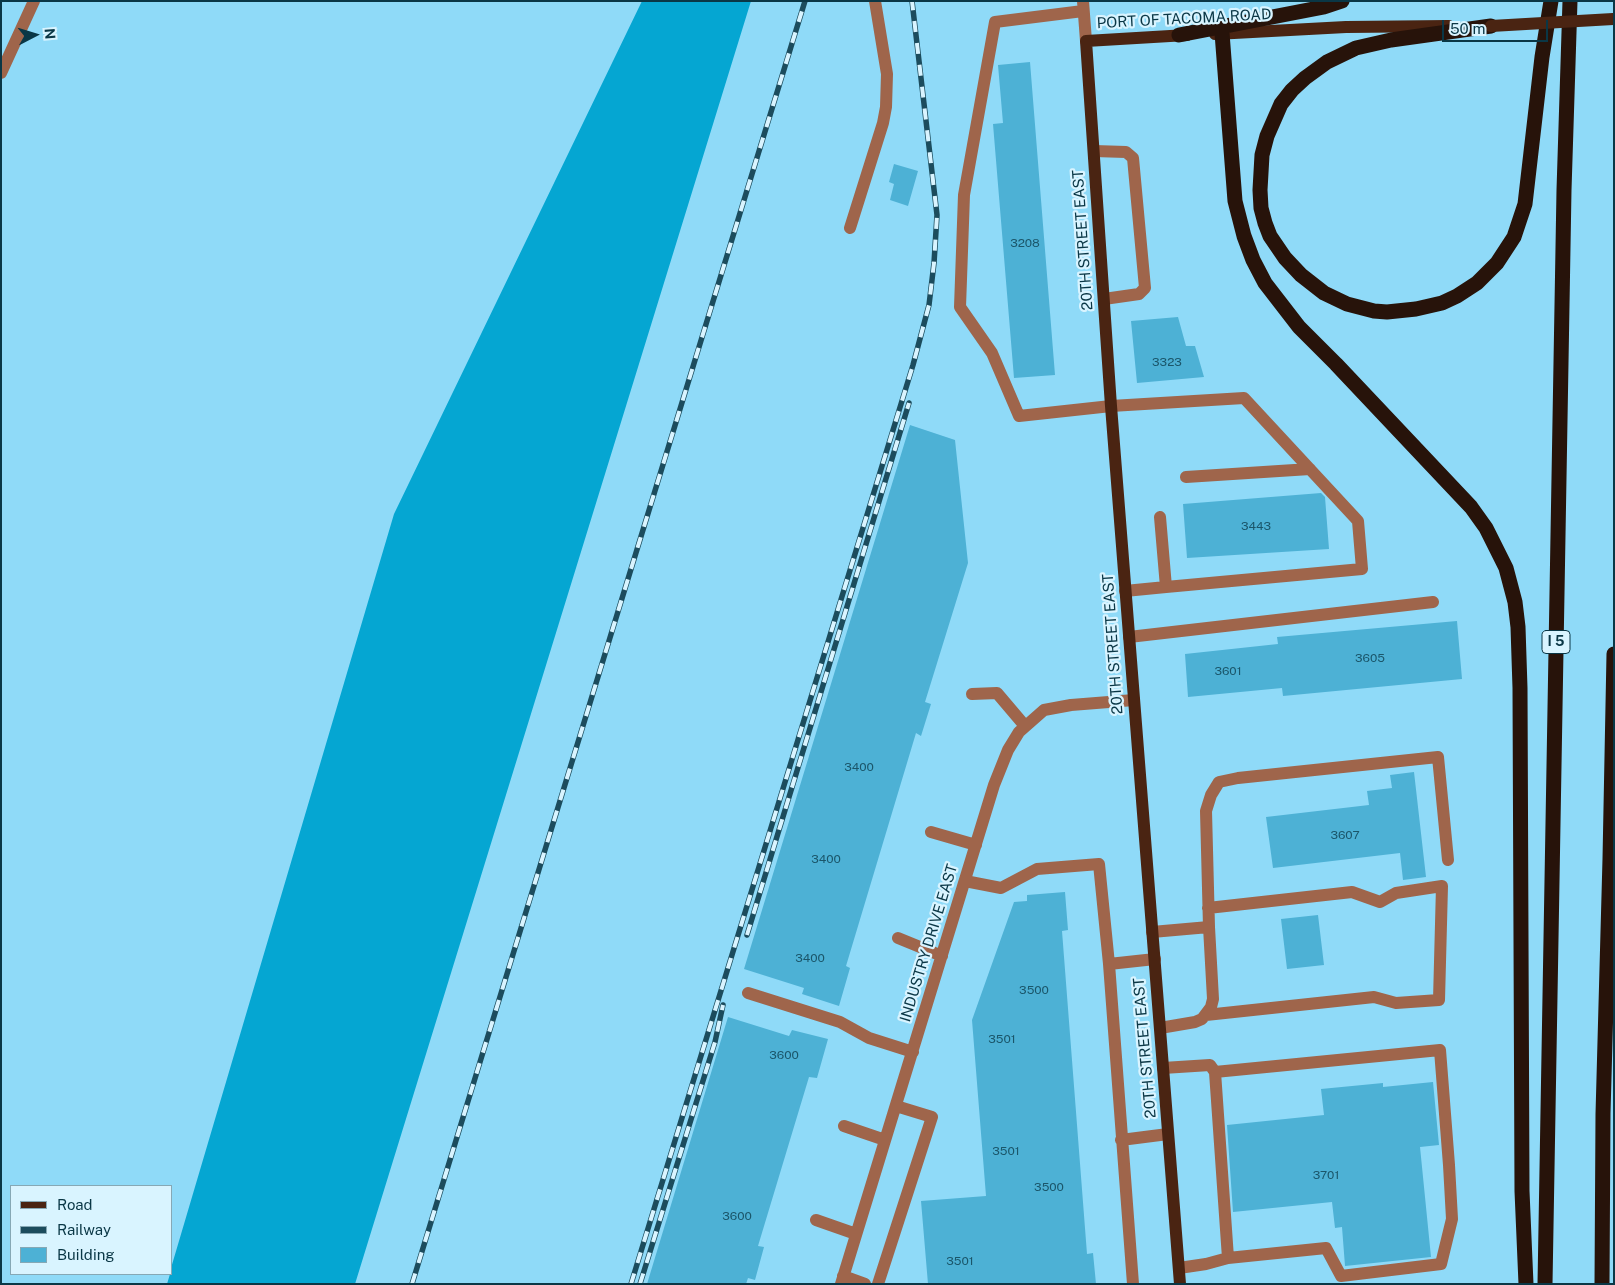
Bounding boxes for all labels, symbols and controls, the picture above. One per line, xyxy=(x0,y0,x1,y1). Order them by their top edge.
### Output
street label: PORT OF TACOMA ROAD xyxy=(1096,5,1272,33)
north arrow xyxy=(10,10,60,60)
scale bar xyxy=(1445,10,1551,42)
text: 50 m xyxy=(1450,20,1485,37)
text: N xyxy=(41,28,58,40)
street label: 20TH STREET EAST xyxy=(1069,169,1097,311)
house number: 3208 xyxy=(1010,236,1040,250)
house number: 3323 xyxy=(1152,355,1182,369)
house number: 3443 xyxy=(1241,519,1271,533)
street label: 20TH STREET EAST xyxy=(1099,573,1127,715)
road number: I 5 xyxy=(1542,630,1570,654)
house number: 3605 xyxy=(1355,651,1385,665)
house number: 3601 xyxy=(1214,664,1242,678)
house number: 3400 xyxy=(844,760,874,774)
house number: 3607 xyxy=(1330,828,1360,842)
house number: 3400 xyxy=(811,852,841,866)
street label: INDUSTRY DRIVE EAST xyxy=(896,862,962,1024)
house number: 3400 xyxy=(795,951,825,965)
street label: 20TH STREET EAST xyxy=(1130,977,1160,1119)
house number: 3500 xyxy=(1019,983,1049,997)
house number: 3501 xyxy=(988,1032,1016,1046)
house number: 3600 xyxy=(769,1048,799,1062)
house number: 3501 xyxy=(992,1144,1020,1158)
house number: 3701 xyxy=(1313,1168,1339,1182)
house number: 3500 xyxy=(1034,1180,1064,1194)
legend xyxy=(10,1185,172,1275)
text: Road xyxy=(57,1196,93,1213)
house number: 3600 xyxy=(722,1209,752,1223)
text: Railway xyxy=(57,1221,111,1238)
text: Building xyxy=(57,1246,115,1263)
house number: 3501 xyxy=(946,1254,974,1268)

